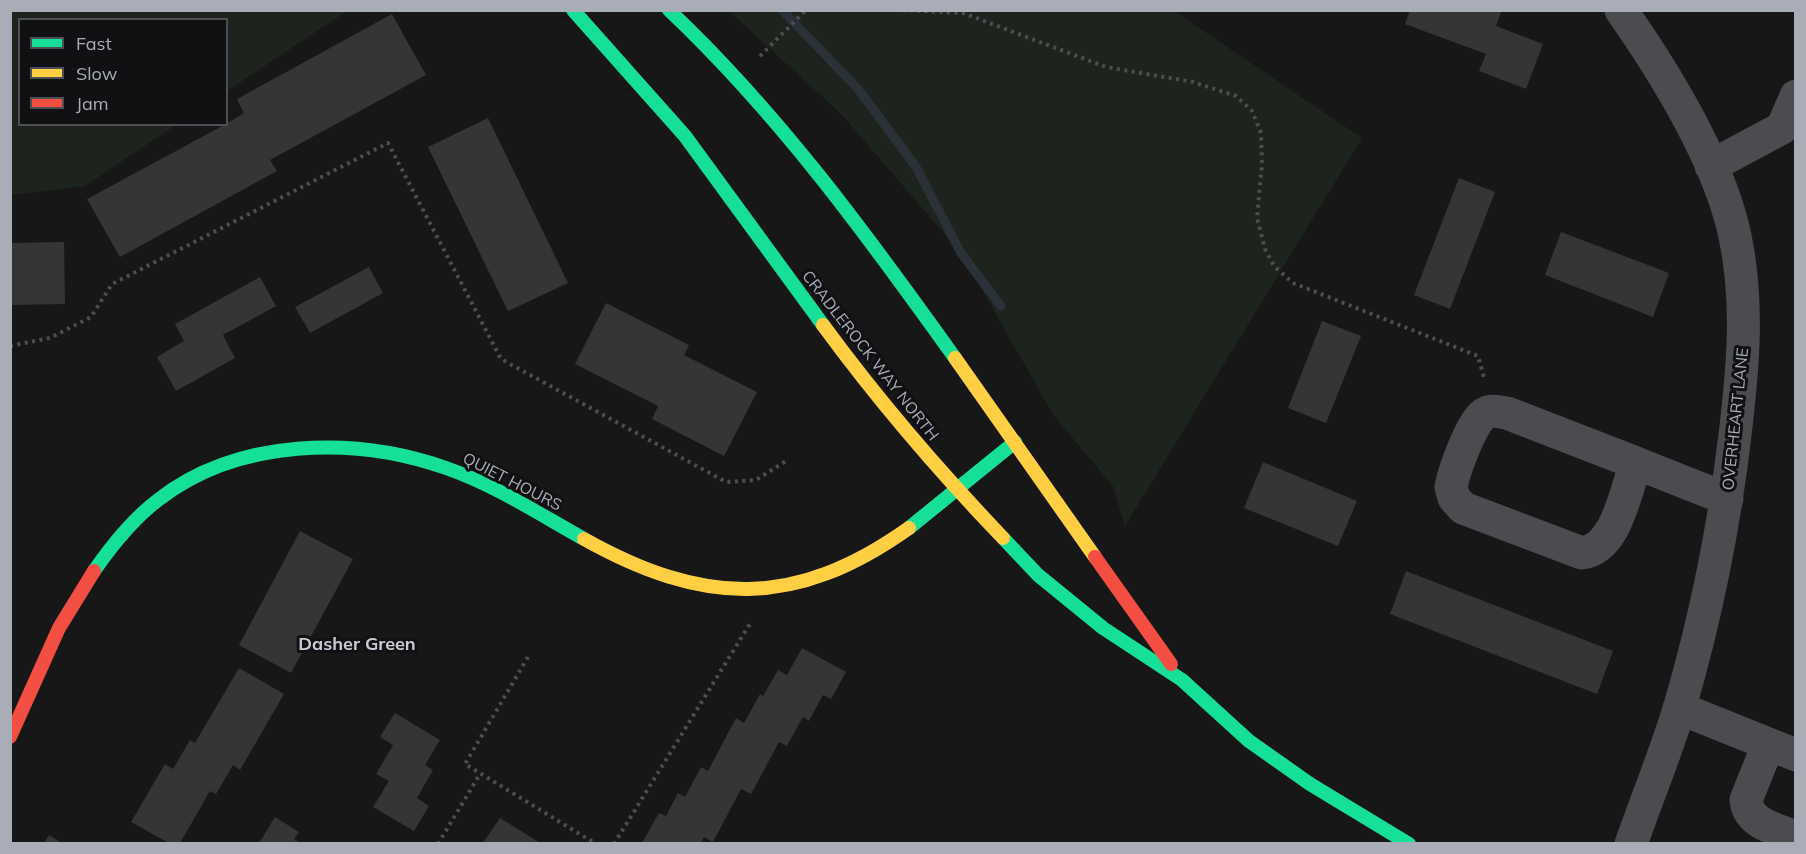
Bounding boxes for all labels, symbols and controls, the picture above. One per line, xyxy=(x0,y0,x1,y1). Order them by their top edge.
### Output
legend xyxy=(18,18,228,126)
text: Fast xyxy=(76,32,112,55)
text: Slow xyxy=(76,62,117,85)
text: Jam xyxy=(76,92,109,115)
street label: CRADLEROCK WAY NORTH xyxy=(798,267,942,445)
street label: OVERHEART LANE xyxy=(1719,347,1753,491)
street label: QUIET HOURS xyxy=(459,449,565,515)
district label: Dasher Green xyxy=(298,634,416,656)

